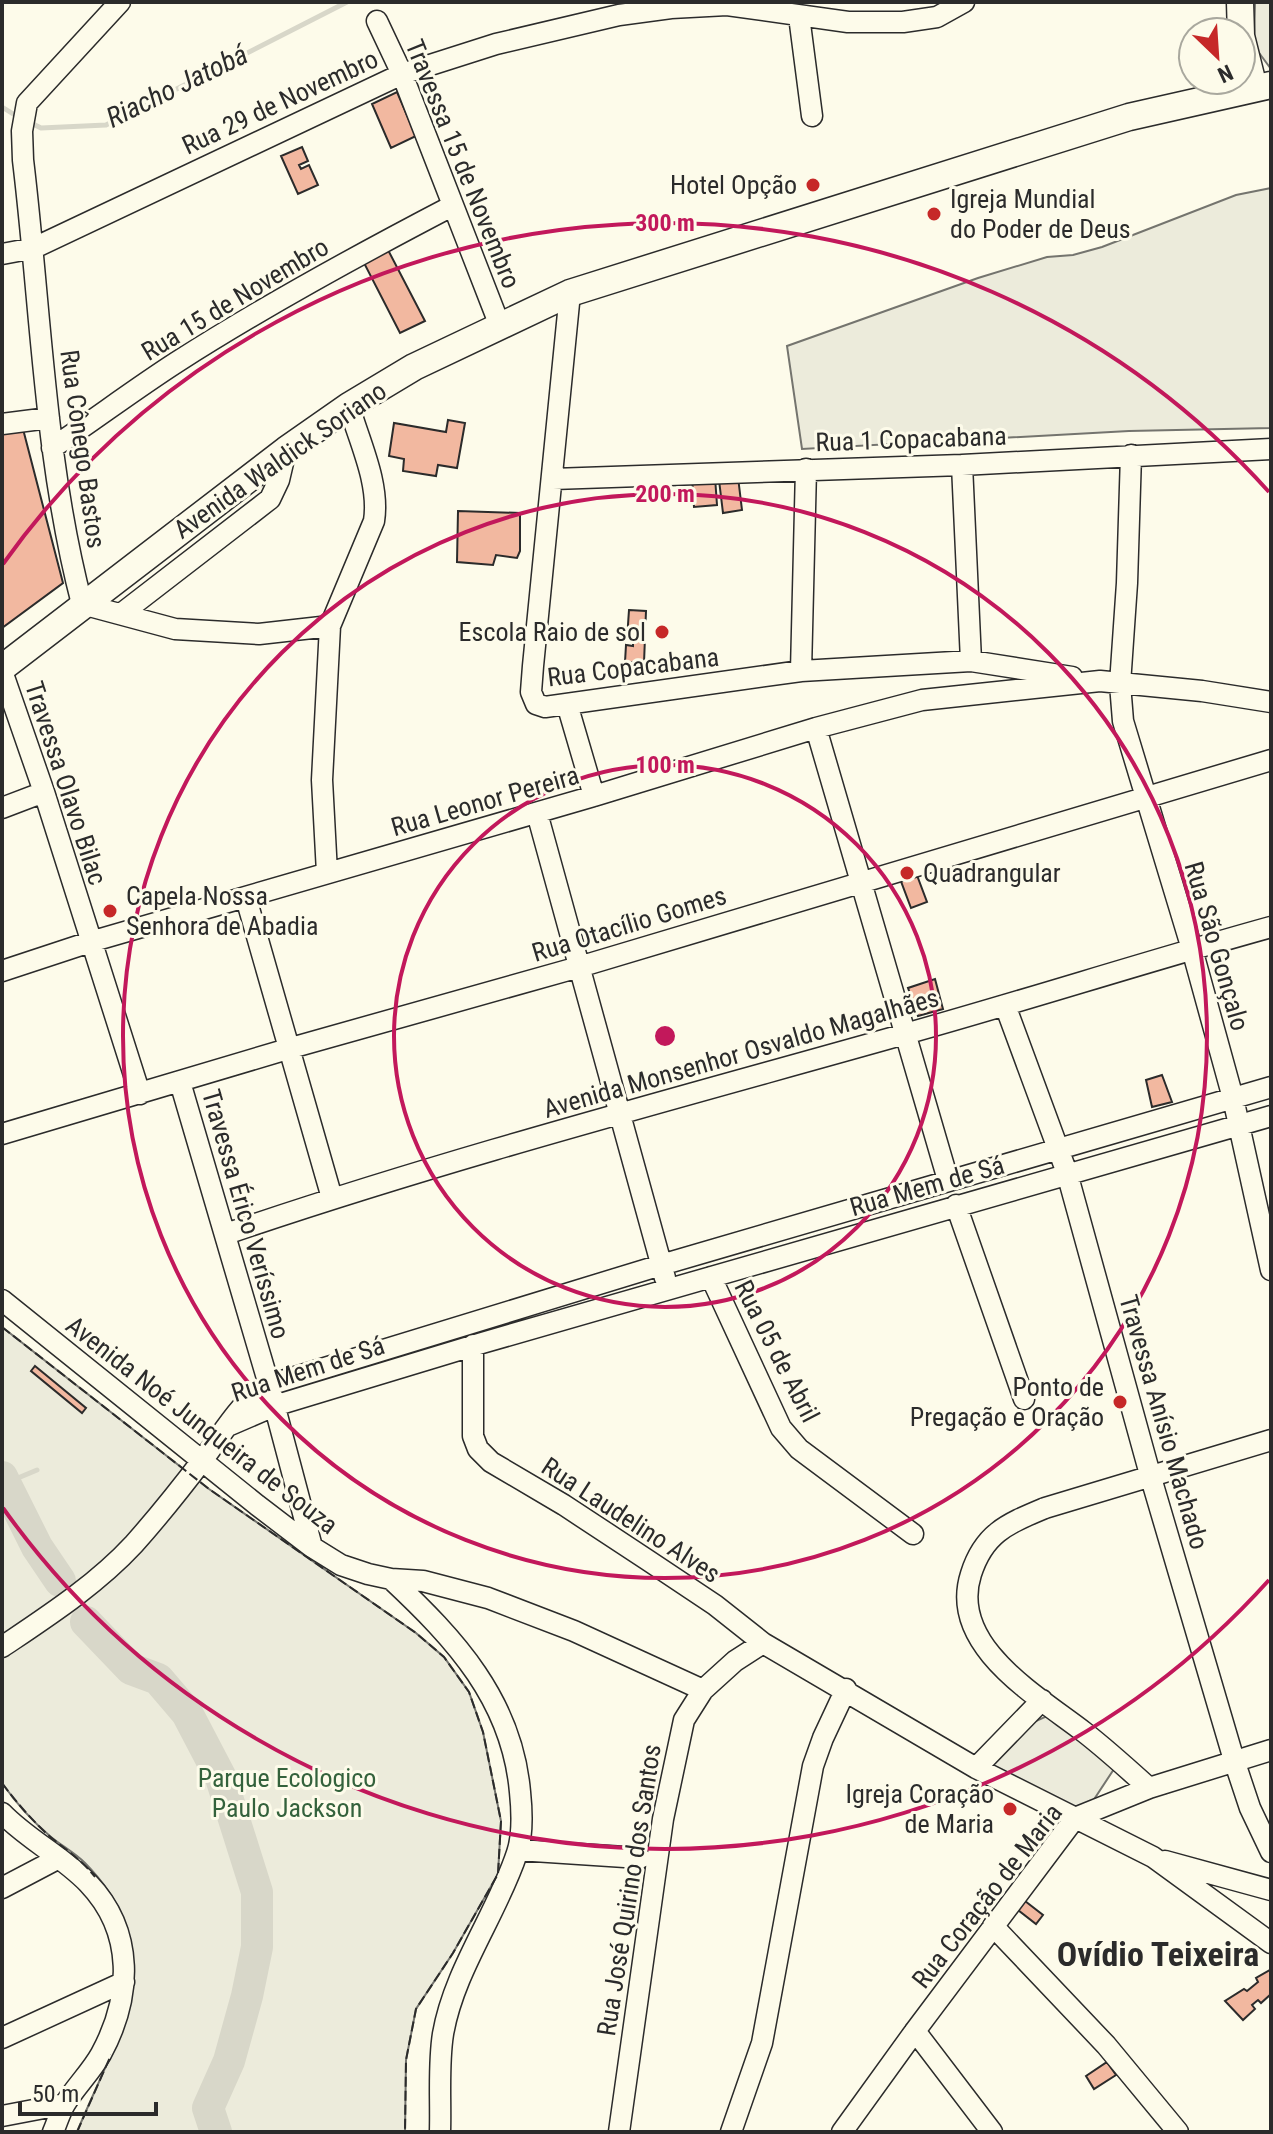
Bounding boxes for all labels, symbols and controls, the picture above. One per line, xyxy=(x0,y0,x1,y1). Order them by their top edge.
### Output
north arrow xyxy=(1177,16,1257,96)
street label: Travessa 15 de Novembro xyxy=(399,35,527,293)
water label: Riacho Jatobá xyxy=(101,37,254,134)
street label: Rua 29 de Novembro xyxy=(177,43,383,161)
text: N xyxy=(1214,59,1237,88)
place label: Hotel Opção xyxy=(670,170,797,200)
marker: Hotel Opção xyxy=(804,176,822,194)
place label: Igreja Mundial do Poder de Deus xyxy=(950,184,1131,244)
marker: Igreja Mundial do Poder de Deus xyxy=(925,205,943,223)
text: 300 m xyxy=(635,209,695,237)
street label: Rua 15 de Novembro xyxy=(136,231,334,367)
street label: Rua Cônego Bastos xyxy=(54,348,112,550)
street label: Avenida Waldick Soriano xyxy=(168,375,392,545)
street label: Rua 1 Copacabana xyxy=(815,421,1007,457)
text: 200 m xyxy=(635,480,695,508)
place label: Escola Raio de sol xyxy=(459,617,646,647)
marker: Escola Raio de sol xyxy=(653,623,671,641)
street label: Rua Copacabana xyxy=(545,642,721,692)
street label: Travessa Olavo Bilac xyxy=(19,678,113,888)
text: 100 m xyxy=(635,751,695,779)
street label: Rua Leonor Pereira xyxy=(388,760,582,842)
place label: Quadrangular xyxy=(923,858,1061,888)
street label: Rua São Gonçalo xyxy=(1179,858,1255,1034)
marker: Quadrangular xyxy=(898,864,916,882)
street label: Rua Otacílio Gomes xyxy=(528,880,730,968)
place label: Capela Nossa Senhora de Abadia xyxy=(126,881,318,941)
marker: Capela Nossa Senhora de Abadia xyxy=(101,902,119,920)
street label: Avenida Monsenhor Osvaldo Magalhães xyxy=(540,982,942,1124)
centre of rings xyxy=(651,1022,679,1050)
street label: Travessa Érico Veríssimo xyxy=(196,1086,296,1342)
street label: Rua Mem de Sá xyxy=(846,1150,1008,1222)
street label: Rua 05 de Abril xyxy=(728,1275,826,1427)
street label: Travessa Anísio Machado xyxy=(1113,1291,1215,1553)
street label: Avenida Noé Junqueira de Souza xyxy=(60,1310,344,1540)
street label: Rua Mem de Sá xyxy=(228,1330,388,1408)
place label: Ponto de Pregação e Oração xyxy=(910,1372,1104,1432)
marker: Ponto de Pregação e Oração xyxy=(1111,1393,1129,1411)
street label: Rua Laudelino Alves xyxy=(536,1451,726,1589)
street label: Rua José Quirino dos Santos xyxy=(591,1742,667,2038)
park label: Parque Ecologico Paulo Jackson xyxy=(198,1763,376,1823)
place label: Igreja Coração de Maria xyxy=(845,1779,994,1839)
street label: Rua Coração de Maria xyxy=(906,1798,1068,1994)
marker: Igreja Coração de Maria xyxy=(1001,1800,1019,1818)
district label: Ovídio Teixeira xyxy=(1057,1934,1259,1974)
scale bar xyxy=(20,2066,156,2116)
text: 50 m xyxy=(32,2080,79,2108)

